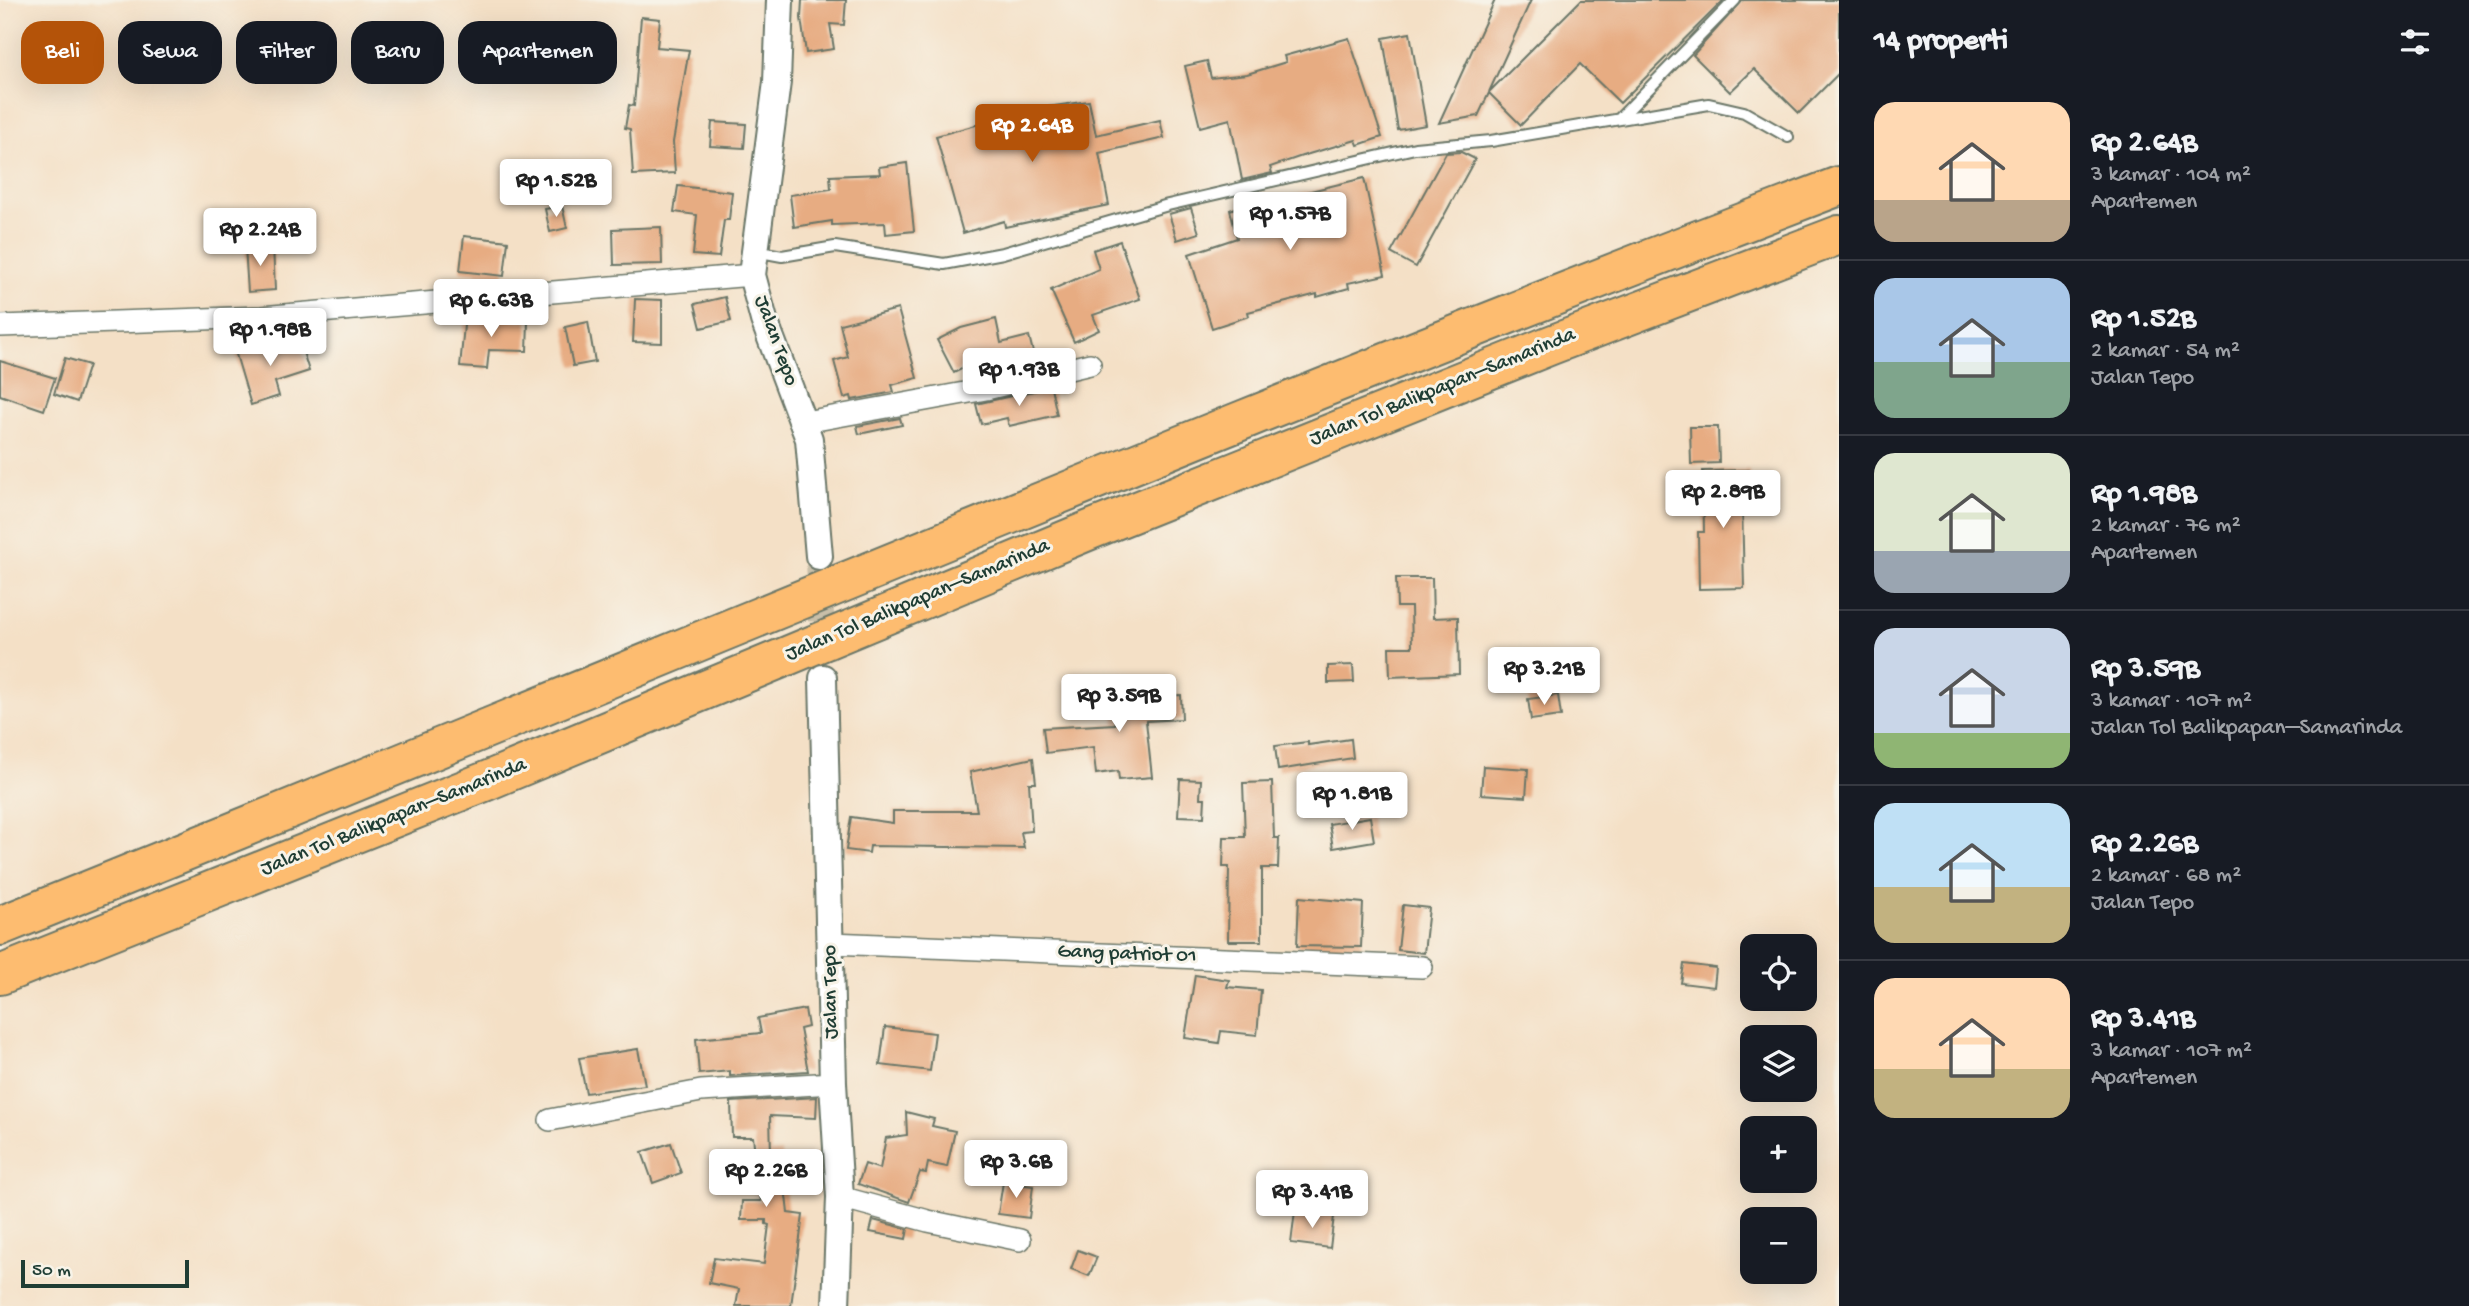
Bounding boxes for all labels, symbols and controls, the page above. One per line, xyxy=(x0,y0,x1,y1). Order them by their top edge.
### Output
chip: Beli xyxy=(21,21,104,84)
chip: Sewa xyxy=(118,21,222,84)
chip: Filter xyxy=(236,21,337,84)
chip: Baru xyxy=(351,21,444,84)
chip: Apartemen xyxy=(458,21,617,84)
icon: filters xyxy=(2396,23,2434,61)
text: 14 properti xyxy=(1874,25,2008,60)
pin: Rp 2.64B xyxy=(960,104,1104,164)
text: Rp 2.64B xyxy=(991,113,1073,140)
text: Rp 2.64B xyxy=(2091,127,2197,162)
icon: home xyxy=(1930,130,2014,214)
pin: Rp 1.52B xyxy=(484,160,628,219)
text: 3 kamar · 104 m² xyxy=(2091,162,2251,189)
text: Rp 1.52B xyxy=(516,168,596,195)
text: Apartemen xyxy=(2091,189,2197,216)
pin: Rp 1.57B xyxy=(1218,192,1362,252)
text: Rp 1.57B xyxy=(1249,201,1331,228)
pin: Rp 2.24B xyxy=(188,208,332,268)
text: Rp 2.24B xyxy=(219,217,301,244)
pin: Rp 6.63B xyxy=(419,280,563,339)
text: Rp 6.63B xyxy=(449,288,533,315)
street label: Jalan Tepo xyxy=(747,292,803,390)
text: Rp 1.52B xyxy=(2091,303,2196,338)
icon: home xyxy=(1930,306,2014,390)
pin: Rp 1.98B xyxy=(198,308,342,368)
text: Rp 1.98B xyxy=(229,317,311,344)
street label: Jalan Tol Balikpapan–Samarinda xyxy=(1307,323,1581,453)
text: 2 kamar · 54 m² xyxy=(2091,338,2240,365)
pin: Rp 1.93B xyxy=(947,348,1091,408)
text: Rp 1.93B xyxy=(979,357,1059,384)
text: Jalan Tepo xyxy=(2091,365,2194,392)
pin: Rp 2.89B xyxy=(1651,470,1795,530)
text: Rp 1.98B xyxy=(2091,478,2197,513)
text: Rp 2.89B xyxy=(1681,479,1765,506)
icon: home xyxy=(1930,481,2014,565)
text: 2 kamar · 76 m² xyxy=(2091,513,2241,540)
street label: Jalan Tol Balikpapan–Samarinda xyxy=(782,533,1055,668)
text: Apartemen xyxy=(2091,540,2197,567)
pin: Rp 3.21B xyxy=(1472,648,1616,707)
text: Rp 3.59B xyxy=(2091,653,2200,688)
text: Rp 3.21B xyxy=(1504,656,1584,683)
icon: home xyxy=(1930,656,2014,740)
pin: Rp 3.59B xyxy=(1047,674,1191,734)
text: Rp 3.59B xyxy=(1077,683,1161,710)
text: 3 kamar · 107 m² xyxy=(2091,688,2252,715)
text: Jalan Tol Balikpapan–Samarinda xyxy=(2091,715,2402,742)
street label: Jalan Tol Balikpapan–Samarinda xyxy=(258,753,532,883)
pin: Rp 1.81B xyxy=(1280,772,1424,832)
text: Rp 1.81B xyxy=(1313,781,1391,808)
text: Rp 2.26B xyxy=(2091,828,2198,863)
icon: home xyxy=(1930,831,2014,915)
text: 2 kamar · 68 m² xyxy=(2091,863,2241,890)
text: Jalan Tepo xyxy=(2091,890,2194,917)
map controls xyxy=(1740,934,1817,1284)
button: locate xyxy=(1740,934,1817,1011)
street label: Gang patriot 01 xyxy=(1057,940,1197,970)
street label: Jalan Tepo xyxy=(819,945,845,1039)
text: Rp 3.41B xyxy=(2091,1003,2195,1038)
icon: home xyxy=(1930,1006,2014,1090)
button: layers xyxy=(1740,1025,1817,1102)
text: 3 kamar · 107 m² xyxy=(2091,1038,2252,1065)
text: Apartemen xyxy=(2091,1065,2197,1092)
button: + xyxy=(1740,1116,1817,1193)
pin: Rp 3.6B xyxy=(951,1140,1081,1200)
text: Rp 3.6B xyxy=(980,1149,1052,1176)
pin: Rp 2.26B xyxy=(694,1150,838,1209)
text: Rp 2.26B xyxy=(725,1158,807,1185)
pin: Rp 3.41B xyxy=(1240,1170,1384,1230)
text: Rp 3.41B xyxy=(1272,1179,1352,1206)
button: − xyxy=(1740,1207,1817,1284)
scale bar xyxy=(21,1257,189,1289)
text: 50 m xyxy=(32,1260,71,1283)

